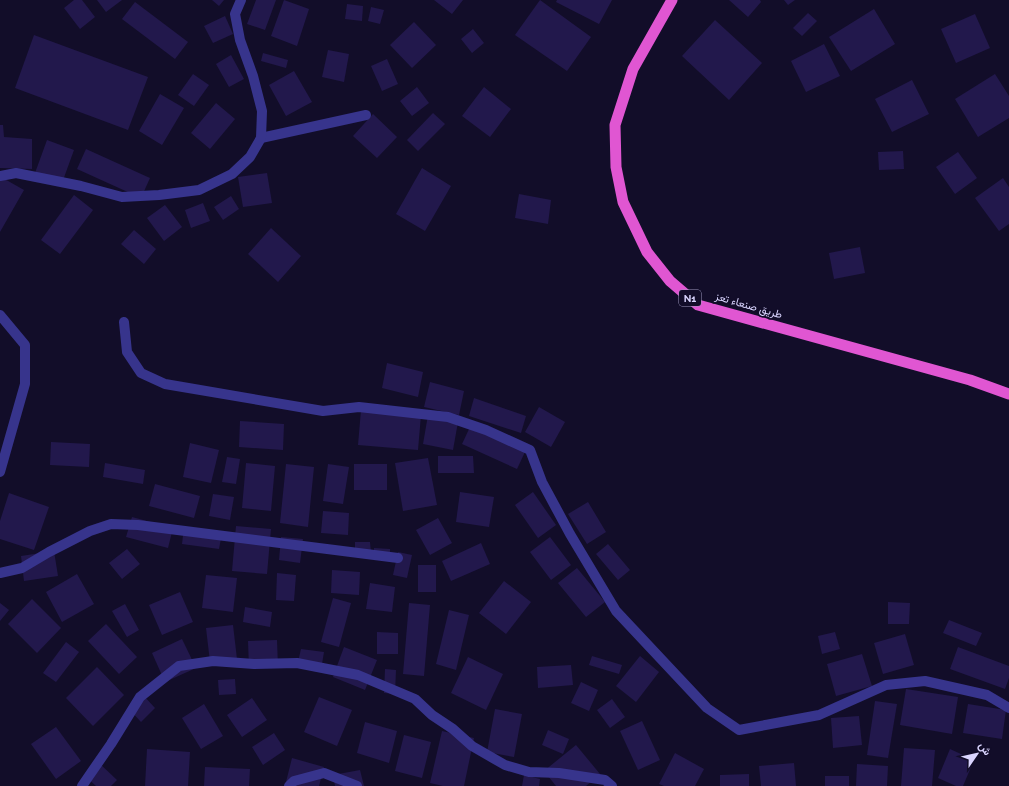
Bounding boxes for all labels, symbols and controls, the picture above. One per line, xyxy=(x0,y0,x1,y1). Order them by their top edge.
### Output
street label: طريق صنعاء تعز xyxy=(713,289,784,321)
road number: N1 xyxy=(679,290,701,306)
north arrow xyxy=(957,734,997,774)
text: ش xyxy=(976,740,994,758)

